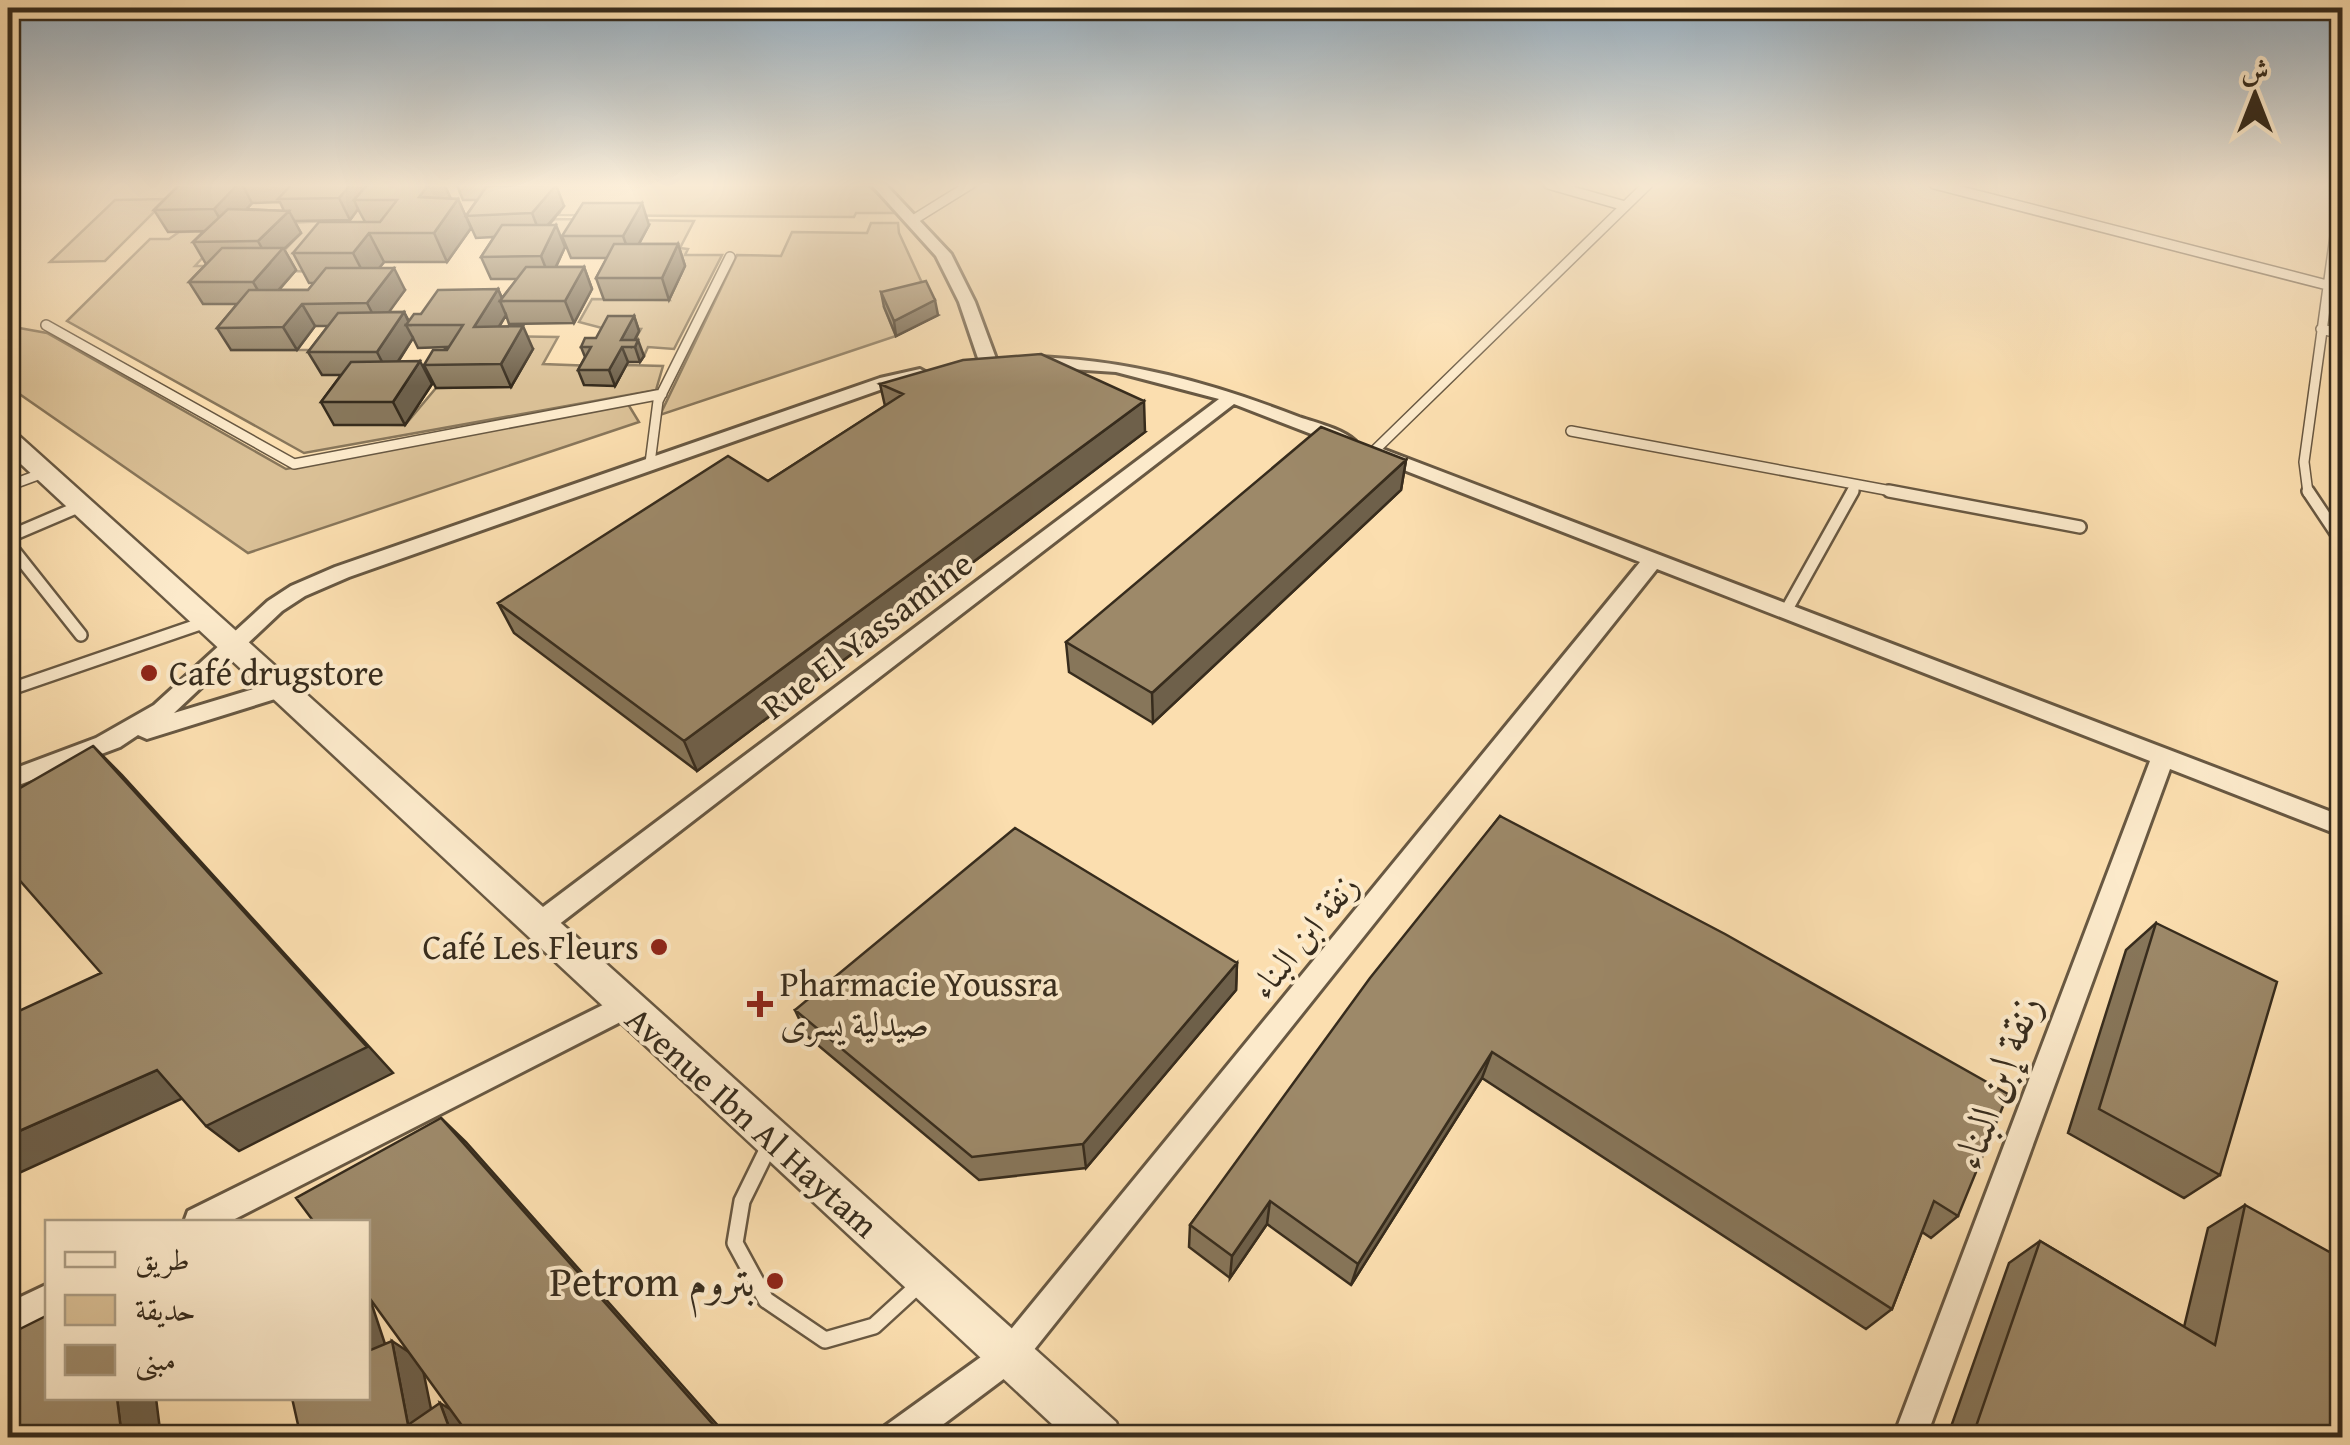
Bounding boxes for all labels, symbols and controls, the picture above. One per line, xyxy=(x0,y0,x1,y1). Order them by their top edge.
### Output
north arrow xyxy=(2205,45,2305,145)
text: ش xyxy=(2241,49,2269,90)
street label: Rue El Yassamine xyxy=(750,538,983,731)
place label: Café drugstore xyxy=(169,647,384,698)
marker: Café drugstore xyxy=(138,662,160,684)
street label: زنقة ابن البناء xyxy=(1237,862,1370,1009)
place label: Café Les Fleurs xyxy=(422,921,639,972)
marker: Café Les Fleurs xyxy=(648,936,670,958)
place label: Pharmacie Youssra صيدلية يسرى xyxy=(780,958,1059,1049)
street label: زنقة إبن البناء xyxy=(1936,986,2055,1178)
marker: Pharmacie Youssra صيدلية يسرى xyxy=(749,993,771,1015)
street label: Avenue Ibn Al Haytam xyxy=(615,994,890,1250)
legend xyxy=(45,1220,370,1400)
text: طريق xyxy=(135,1237,190,1281)
place label: Petrom بتروم xyxy=(549,1250,755,1318)
marker: Petrom بتروم xyxy=(764,1270,786,1292)
text: حديقة xyxy=(135,1287,196,1331)
text: مبنى xyxy=(135,1337,176,1382)

